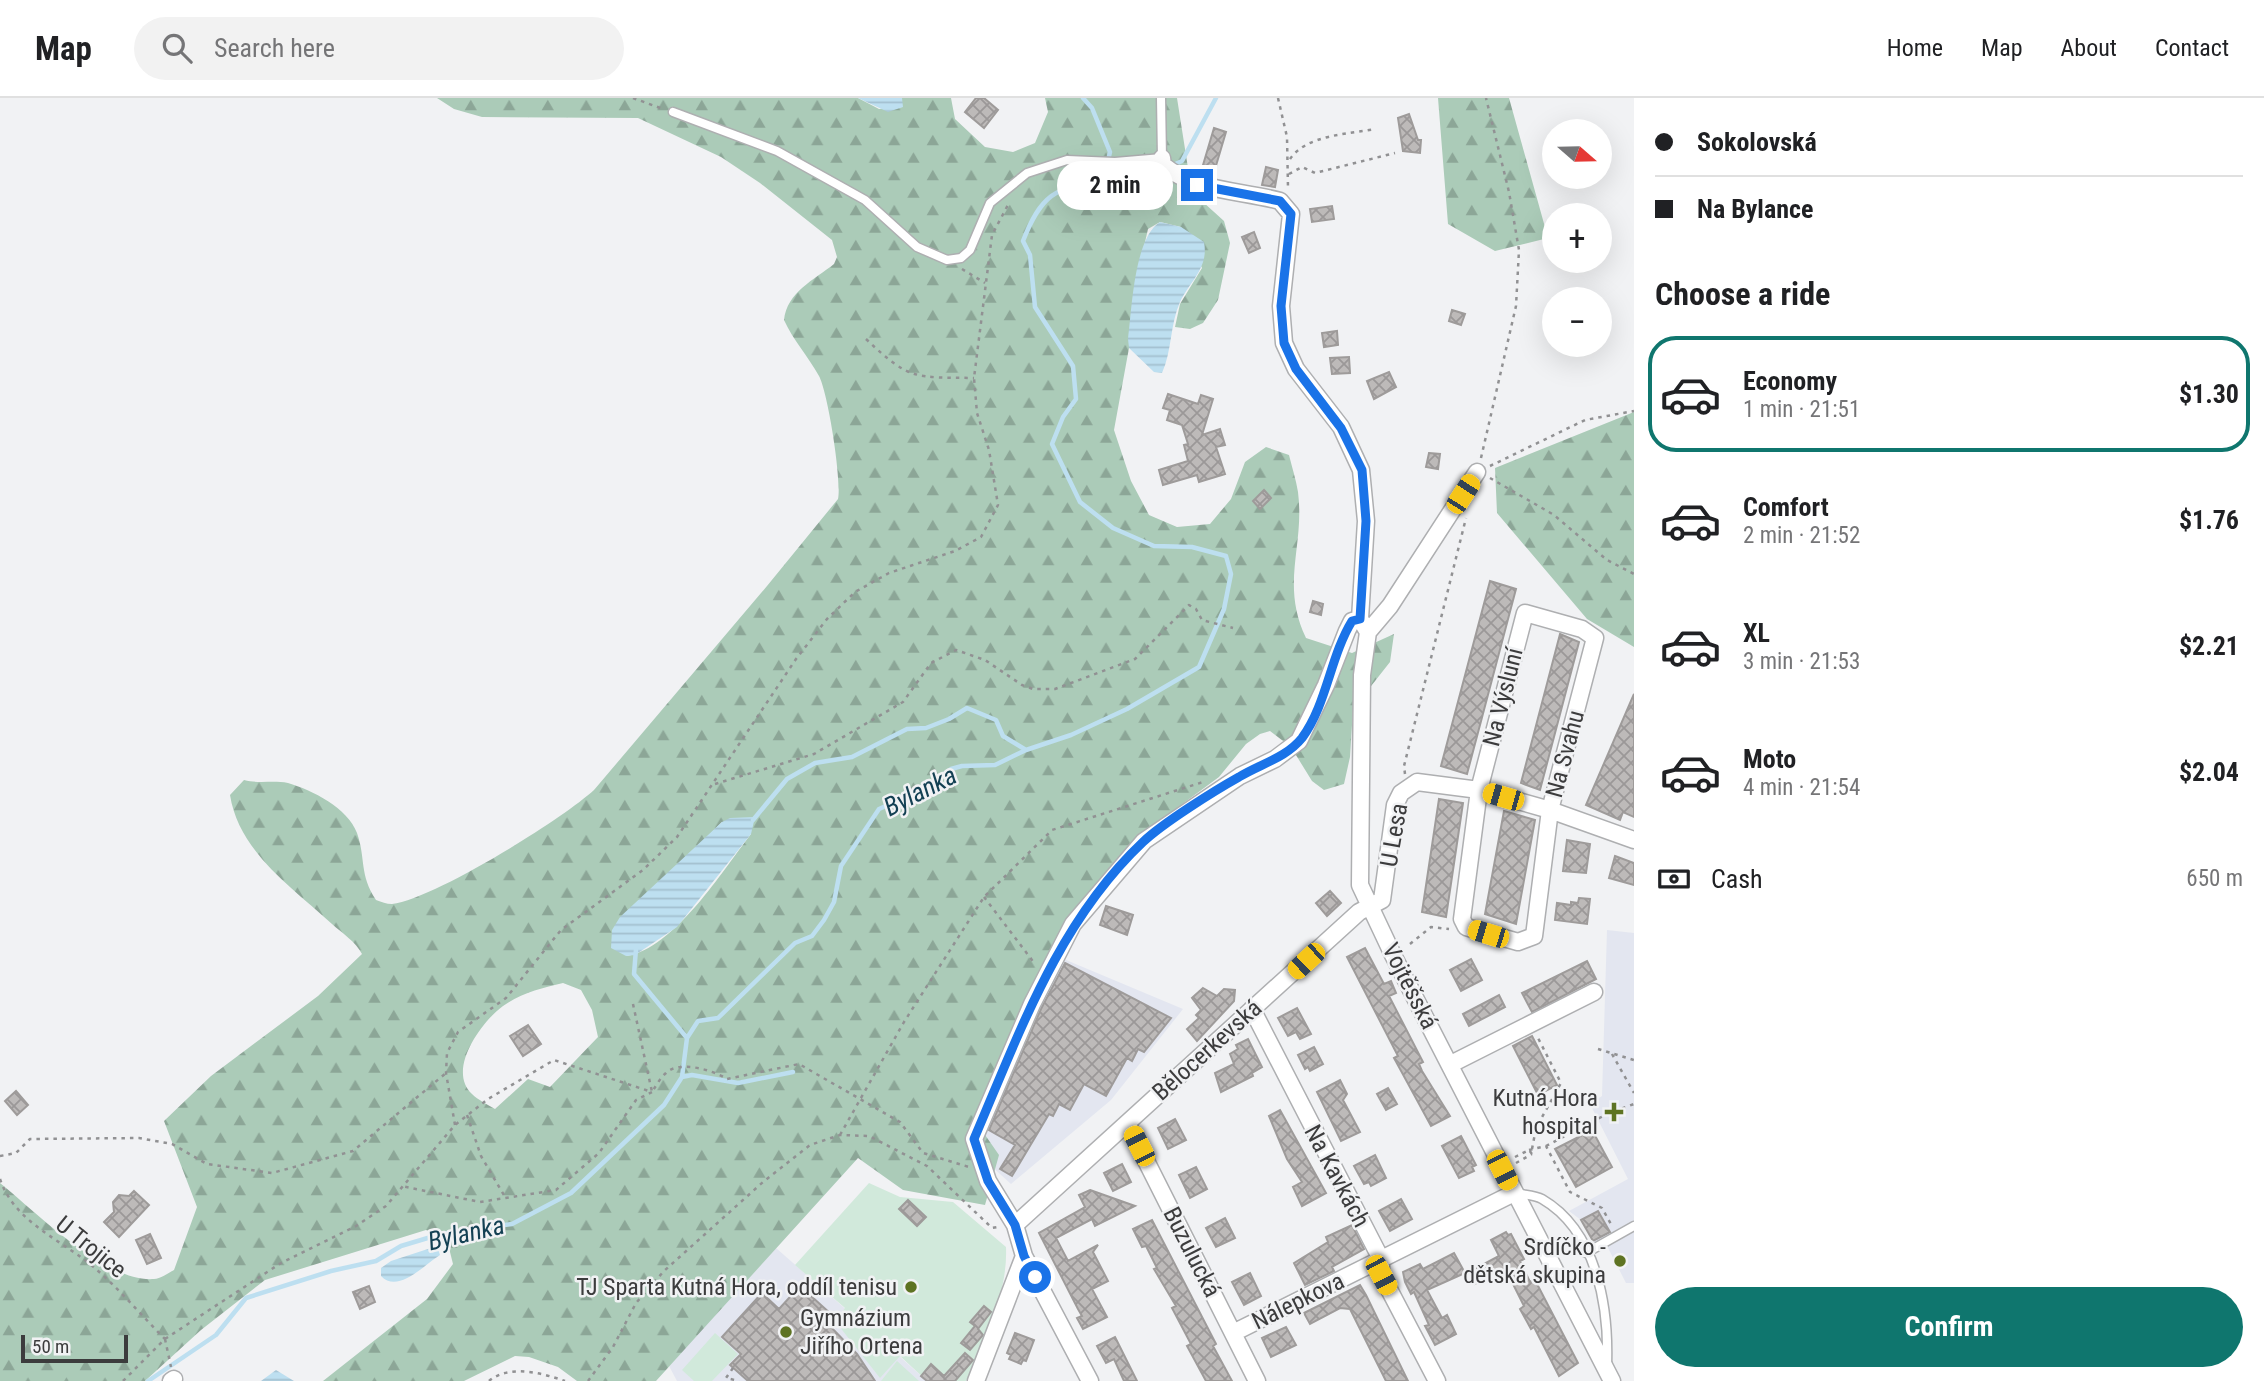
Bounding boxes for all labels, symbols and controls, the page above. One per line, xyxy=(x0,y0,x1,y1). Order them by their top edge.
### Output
search box xyxy=(134,17,624,80)
text: Map xyxy=(35,29,92,68)
icon: search xyxy=(158,29,196,67)
text: Search here xyxy=(214,33,335,63)
text: Home xyxy=(1887,34,1943,62)
text: Map xyxy=(1981,34,2023,62)
text: About xyxy=(2061,34,2117,62)
text: Contact xyxy=(2155,34,2229,62)
north arrow xyxy=(1542,119,1612,189)
map controls xyxy=(1542,119,1612,357)
text: Sokolovská xyxy=(1697,127,1817,157)
callout: 2 min xyxy=(1057,160,1172,210)
route end xyxy=(1181,169,1213,201)
text: 2 min xyxy=(1089,172,1141,199)
text: Na Bylance xyxy=(1697,194,1813,224)
button: + xyxy=(1542,203,1612,273)
text: Choose a ride xyxy=(1655,275,1830,313)
button: − xyxy=(1542,287,1612,357)
icon: car xyxy=(1659,363,1722,426)
text: Economy xyxy=(1743,366,1837,396)
text: $1.30 xyxy=(2179,379,2239,409)
text: 1 min · 21:51 xyxy=(1743,396,1860,423)
car xyxy=(1443,471,1484,517)
icon: car xyxy=(1659,489,1722,552)
text: Comfort xyxy=(1743,492,1829,522)
text: $1.76 xyxy=(2179,505,2239,535)
text: 2 min · 21:52 xyxy=(1743,522,1860,549)
icon: car xyxy=(1659,615,1722,678)
text: XL xyxy=(1743,618,1770,648)
text: $2.21 xyxy=(2179,631,2239,661)
street label: Na Výsluní xyxy=(1477,644,1529,749)
text: 3 min · 21:53 xyxy=(1743,648,1860,675)
street label: Na Svahu xyxy=(1540,707,1590,801)
icon: car xyxy=(1659,741,1722,804)
text: Moto xyxy=(1743,744,1796,774)
text: $2.04 xyxy=(2179,757,2239,787)
water label: Bylanka xyxy=(879,760,961,822)
text: 4 min · 21:54 xyxy=(1743,774,1860,801)
car xyxy=(1480,781,1527,813)
street label: U Lesa xyxy=(1375,801,1413,869)
icon: cash xyxy=(1655,860,1693,898)
text: Cash xyxy=(1711,864,1763,894)
text: 650 m xyxy=(2186,865,2243,892)
car xyxy=(1465,918,1512,950)
street label: Vojtěšská xyxy=(1376,938,1444,1034)
car xyxy=(1284,939,1329,983)
street label: Bělocerkevská xyxy=(1147,994,1267,1106)
place label: Kutná Hora hospital xyxy=(1493,1084,1598,1140)
marker: Kutná Hora hospital xyxy=(1604,1102,1624,1122)
street label: Na Kavkách xyxy=(1298,1120,1376,1232)
car xyxy=(1121,1123,1158,1169)
car xyxy=(1484,1147,1521,1193)
street label: Buzulucká xyxy=(1157,1202,1227,1302)
street label: U Trojice xyxy=(50,1210,132,1284)
water label: Bylanka xyxy=(425,1210,507,1256)
place label: Srdíčko - dětská skupina xyxy=(1463,1233,1606,1289)
car xyxy=(1362,1252,1401,1298)
marker: Srdíčko - dětská skupina xyxy=(1612,1253,1628,1269)
route start xyxy=(1019,1261,1051,1293)
street label: Nálepkova xyxy=(1247,1267,1349,1335)
place label: TJ Sparta Kutná Hora, oddíl tenisu xyxy=(576,1273,897,1301)
marker: TJ Sparta Kutná Hora, oddíl tenisu xyxy=(903,1279,919,1295)
button: Confirm xyxy=(1655,1287,2243,1367)
place label: Gymnázium Jiřího Ortena xyxy=(800,1304,923,1360)
marker: Gymnázium Jiřího Ortena xyxy=(778,1324,794,1340)
scale bar xyxy=(21,1332,128,1364)
text: 50 m xyxy=(32,1335,69,1358)

